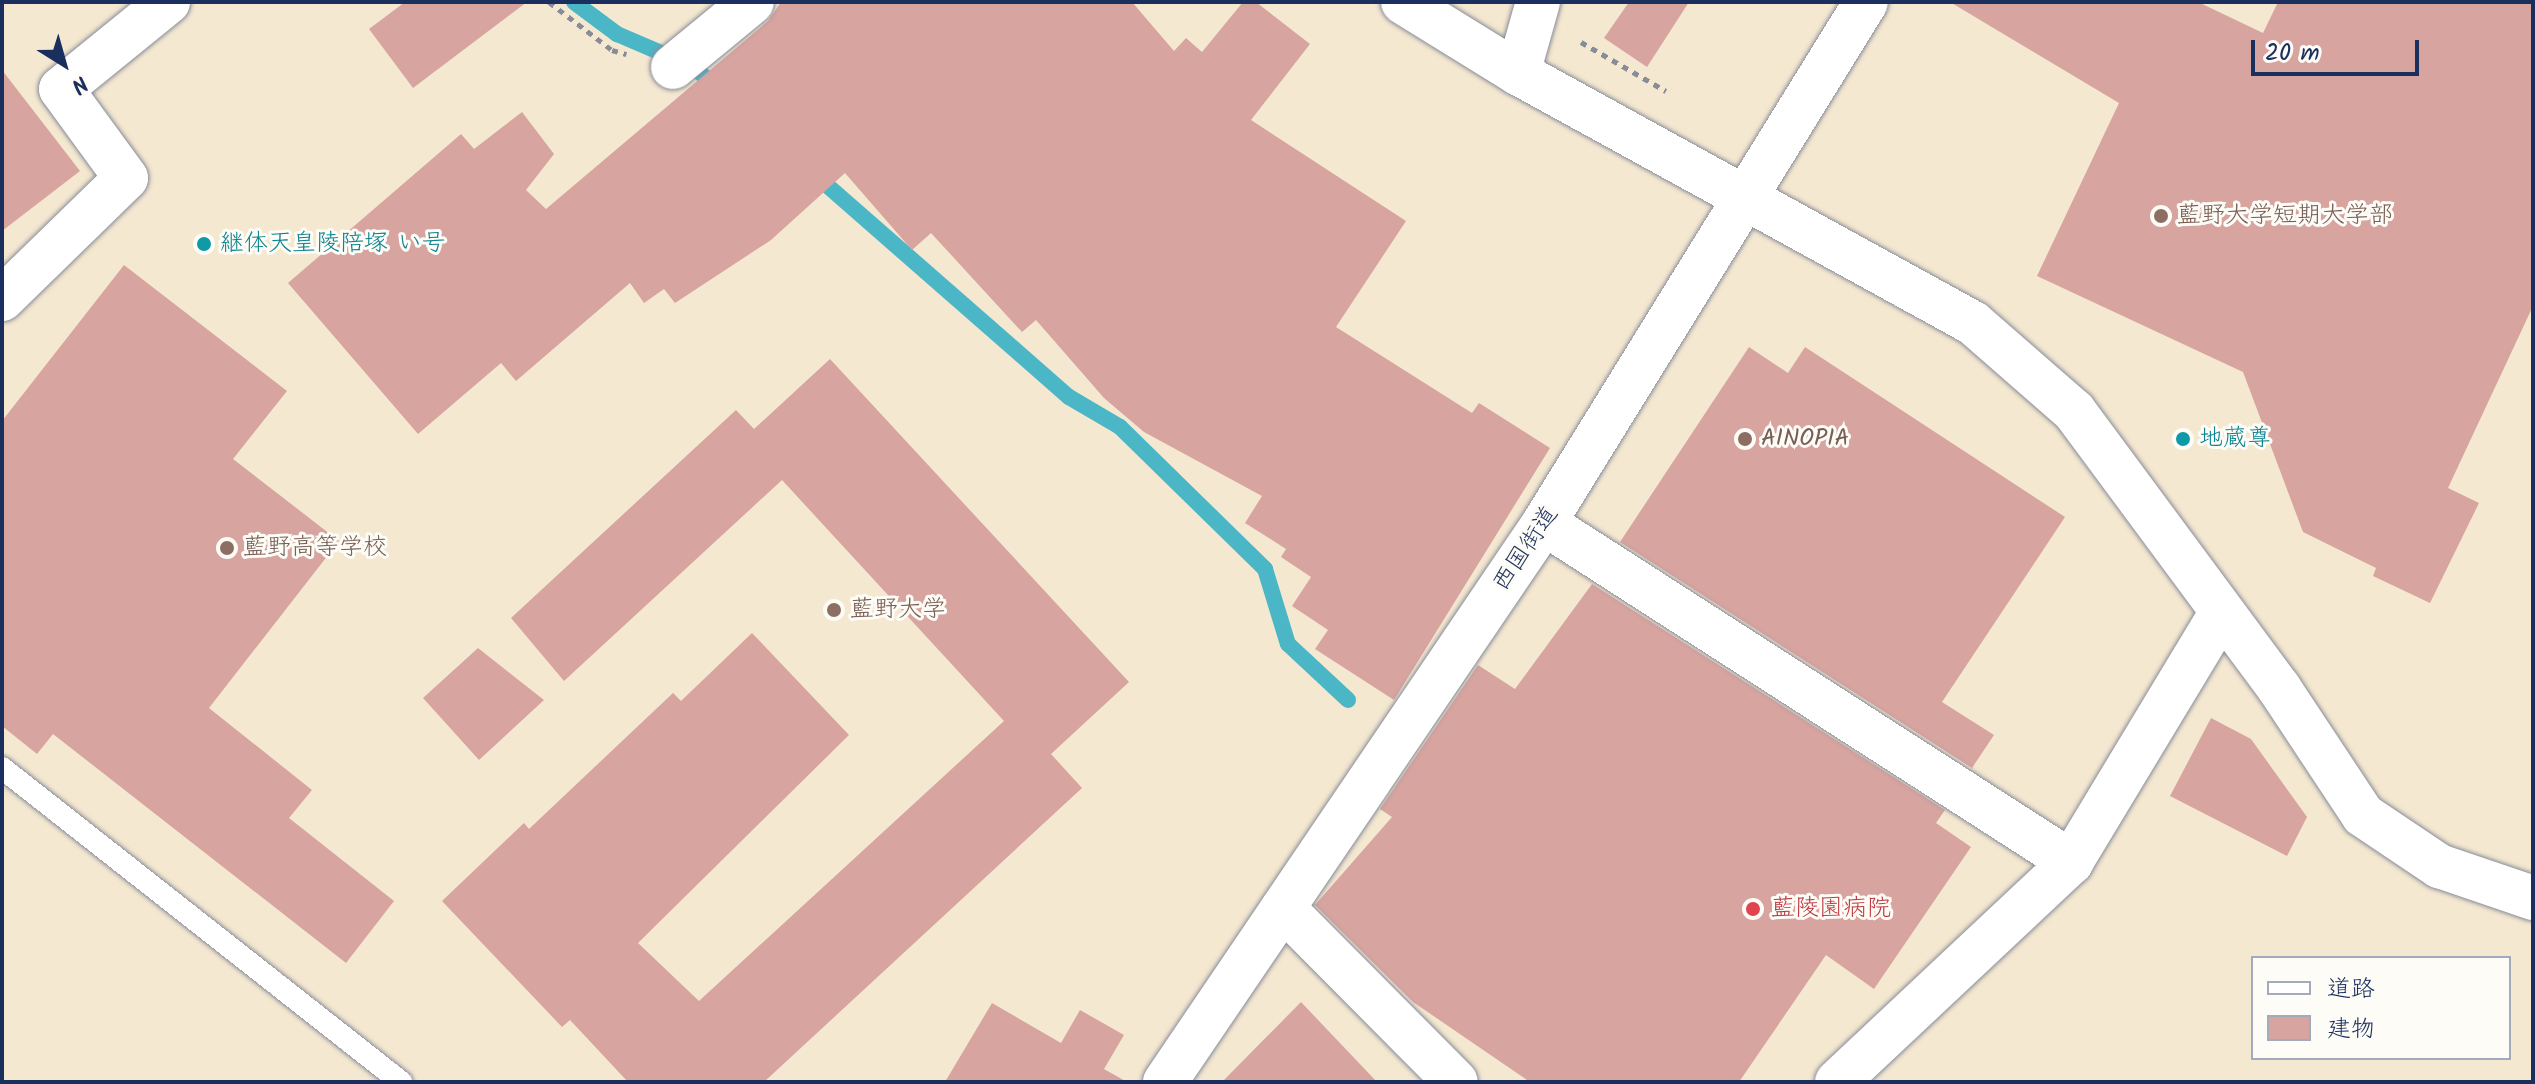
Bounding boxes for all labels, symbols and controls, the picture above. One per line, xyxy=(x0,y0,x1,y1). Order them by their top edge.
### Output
north arrow xyxy=(24,24,104,104)
scale bar xyxy=(2255,24,2423,74)
text: 20 m xyxy=(2265,34,2320,73)
text: N xyxy=(63,65,95,102)
place label: 藍野大学短期大学部 xyxy=(2177,202,2393,230)
marker: 藍野大学短期大学部 xyxy=(2152,207,2170,225)
place label: 継体天皇陵陪塚 い号 xyxy=(220,230,446,258)
marker: 継体天皇陵陪塚 い号 xyxy=(195,235,213,253)
place label: AINOPIA xyxy=(1761,425,1849,453)
place label: 地蔵尊 xyxy=(2199,425,2271,453)
marker: AINOPIA xyxy=(1736,430,1754,448)
marker: 地蔵尊 xyxy=(2174,430,2192,448)
street label: 西国街道 xyxy=(1487,501,1565,597)
place label: 藍野高等学校 xyxy=(243,534,387,562)
marker: 藍野高等学校 xyxy=(218,539,236,557)
place label: 藍野大学 xyxy=(850,596,946,624)
marker: 藍野大学 xyxy=(825,601,843,619)
place label: 藍陵園病院 xyxy=(1771,895,1891,923)
marker: 藍陵園病院 xyxy=(1742,898,1764,920)
legend xyxy=(2251,956,2511,1060)
text: 道路 xyxy=(2327,970,2375,1009)
text: 建物 xyxy=(2327,1010,2375,1049)

